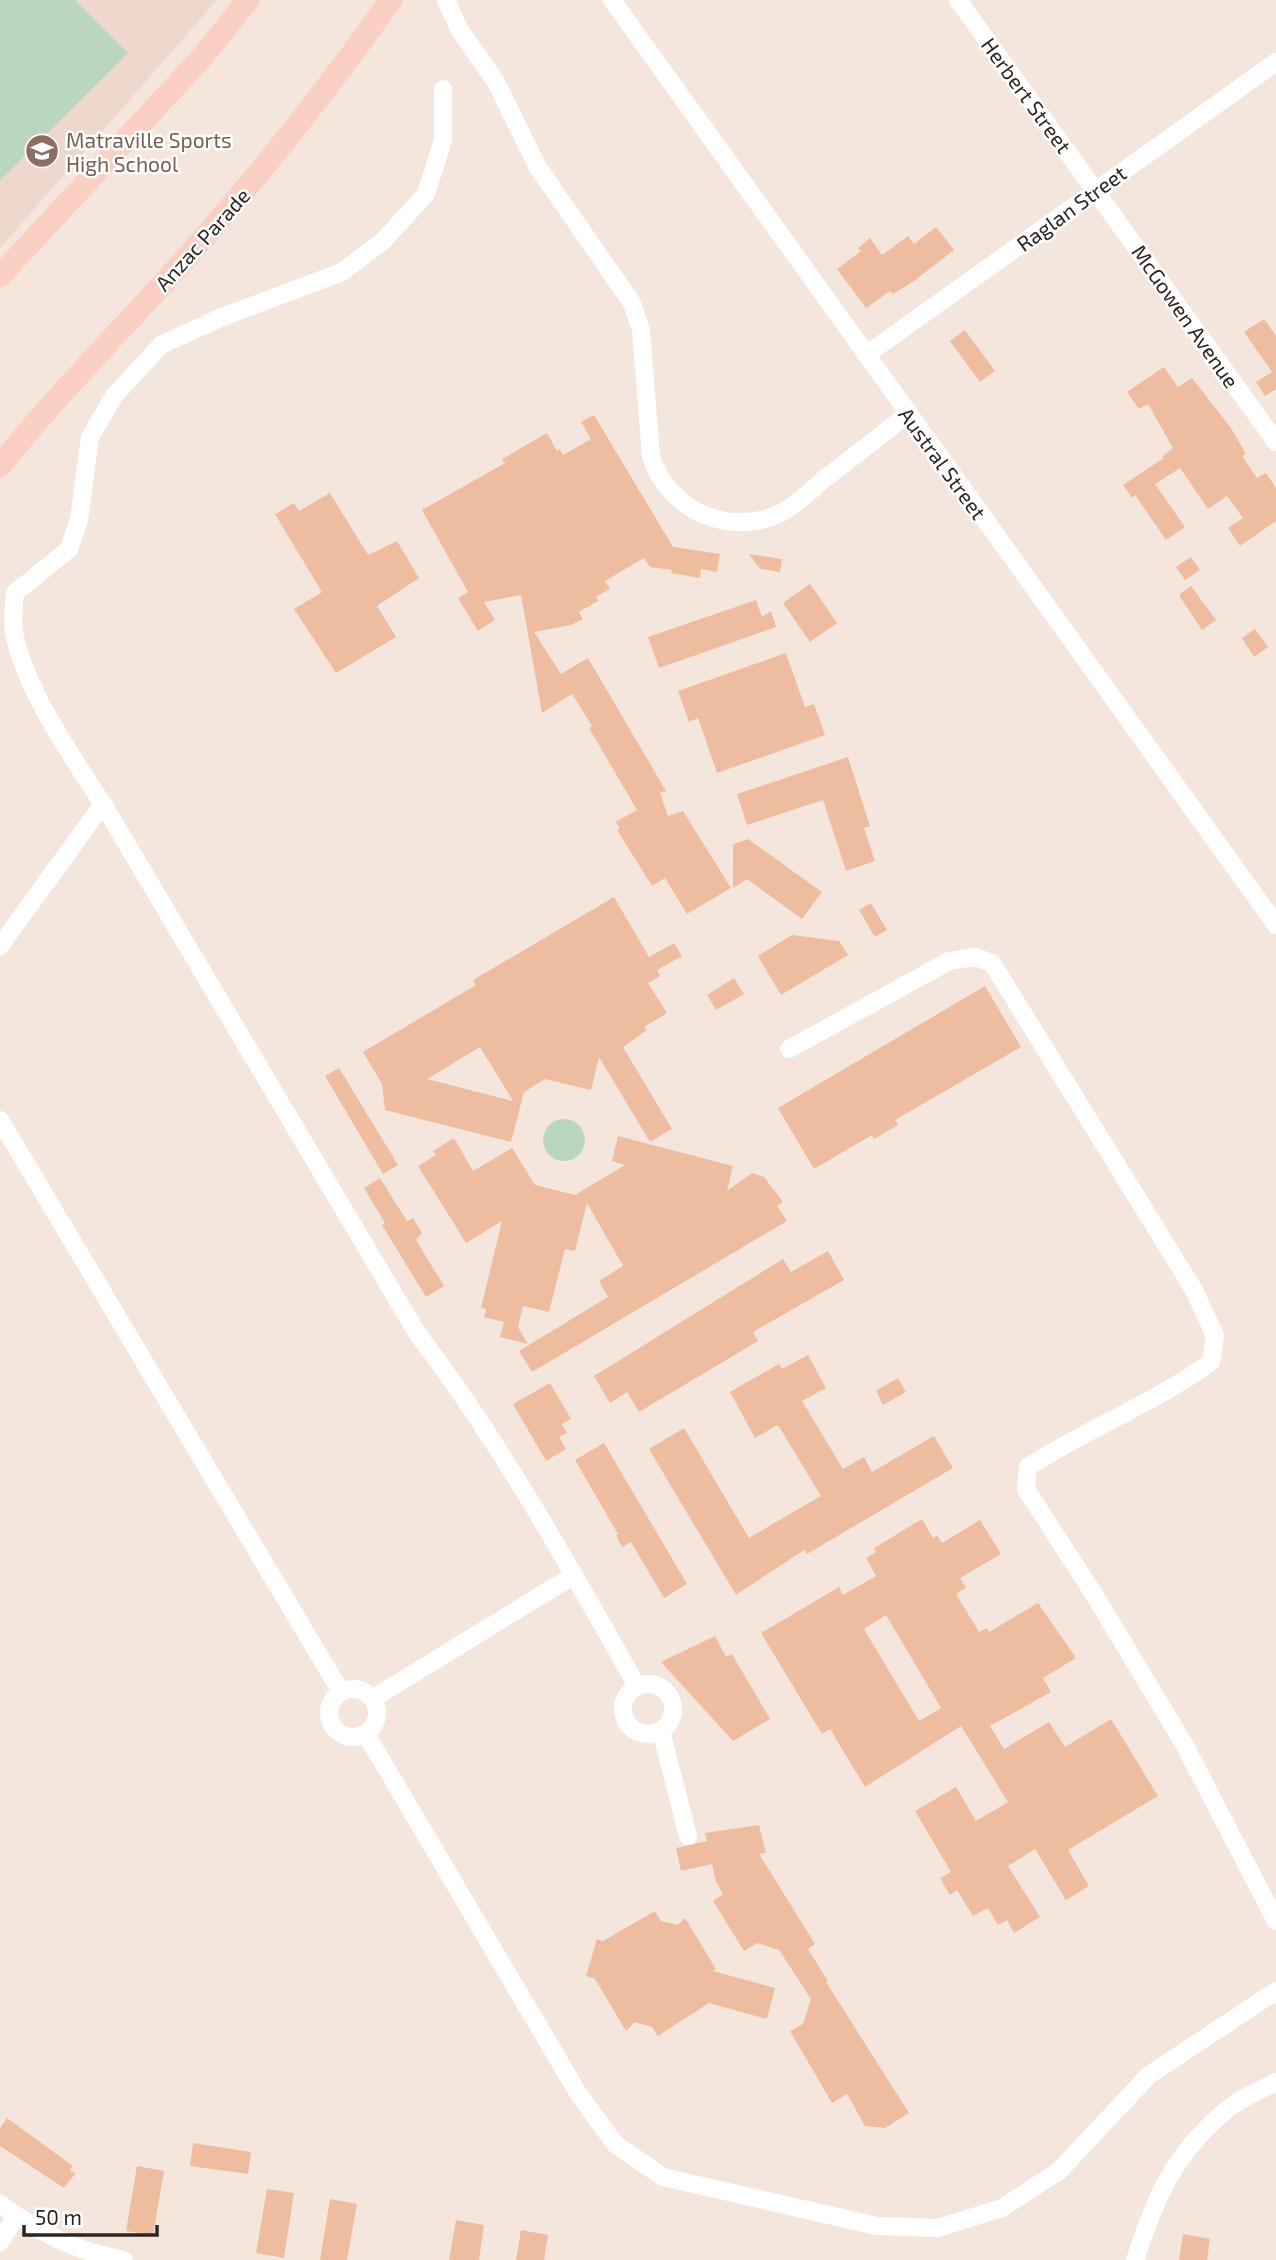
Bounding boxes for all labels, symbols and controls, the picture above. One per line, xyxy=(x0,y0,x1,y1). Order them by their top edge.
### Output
street label: Herbert Street xyxy=(977,32,1077,158)
place label: Matraville Sports High School xyxy=(66,127,232,176)
school or university icon: Matraville Sports High School xyxy=(23,132,61,170)
street label: Raglan Street xyxy=(1011,160,1131,256)
street label: Anzac Parade xyxy=(149,182,255,296)
street label: McGowen Avenue xyxy=(1127,240,1245,392)
street label: Austral Street xyxy=(894,402,992,524)
scale bar xyxy=(24,2194,158,2238)
text: 50 m xyxy=(35,2204,82,2229)

